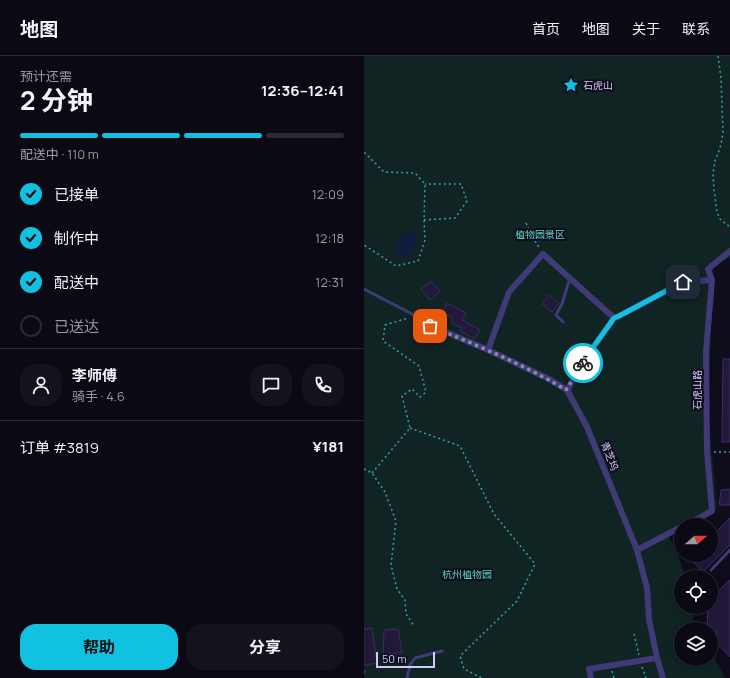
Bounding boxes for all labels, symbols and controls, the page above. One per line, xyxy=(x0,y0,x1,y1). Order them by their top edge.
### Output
text: 地图 xyxy=(20,16,58,42)
text: 首页 xyxy=(532,19,560,38)
text: 地图 xyxy=(582,19,610,38)
text: 关于 xyxy=(632,19,660,38)
text: 联系 xyxy=(682,19,710,38)
text: 预计还需 xyxy=(20,67,72,85)
place icon: 石虎山 xyxy=(562,76,580,94)
place label: 石虎山 xyxy=(583,78,613,92)
text: 12:36–12:41 xyxy=(261,80,344,101)
text: 2 分钟 xyxy=(20,82,93,118)
text: 配送中 · 110 m xyxy=(20,145,99,163)
icon: check xyxy=(20,183,42,205)
text: 已接单 xyxy=(54,184,99,205)
text: 12:09 xyxy=(312,185,344,203)
icon: check xyxy=(20,227,42,249)
park label: 植物园景区 xyxy=(515,227,565,241)
text: 制作中 xyxy=(54,228,99,249)
text: 12:18 xyxy=(315,229,344,247)
pin xyxy=(666,265,700,299)
icon: check xyxy=(20,271,42,293)
icon: home xyxy=(672,271,694,293)
text: 配送中 xyxy=(54,272,99,293)
text: 12:31 xyxy=(315,273,344,291)
pin xyxy=(413,309,447,343)
icon: bag xyxy=(419,315,441,337)
text: 已送达 xyxy=(54,316,99,337)
courier xyxy=(563,343,603,383)
icon: bike xyxy=(572,352,594,374)
button: person xyxy=(20,364,62,406)
button: chat xyxy=(250,364,292,406)
button: phone xyxy=(302,364,344,406)
text: 李师傅 xyxy=(72,365,117,386)
street label: 石虎山路 xyxy=(690,370,704,410)
text: 骑手 · 4.6 xyxy=(72,387,125,405)
text: ¥181 xyxy=(313,436,344,457)
text: 订单 #3819 xyxy=(20,437,99,458)
street label: 青芝坞 xyxy=(598,439,622,473)
north arrow xyxy=(674,518,718,562)
map controls xyxy=(674,518,718,666)
park label: 杭州植物园 xyxy=(442,567,492,581)
button: locate xyxy=(674,570,718,614)
button: layers xyxy=(674,622,718,666)
button: 帮助 xyxy=(20,624,178,670)
button: 分享 xyxy=(186,624,344,670)
scale bar xyxy=(376,650,435,669)
text: 50 m xyxy=(382,651,407,666)

